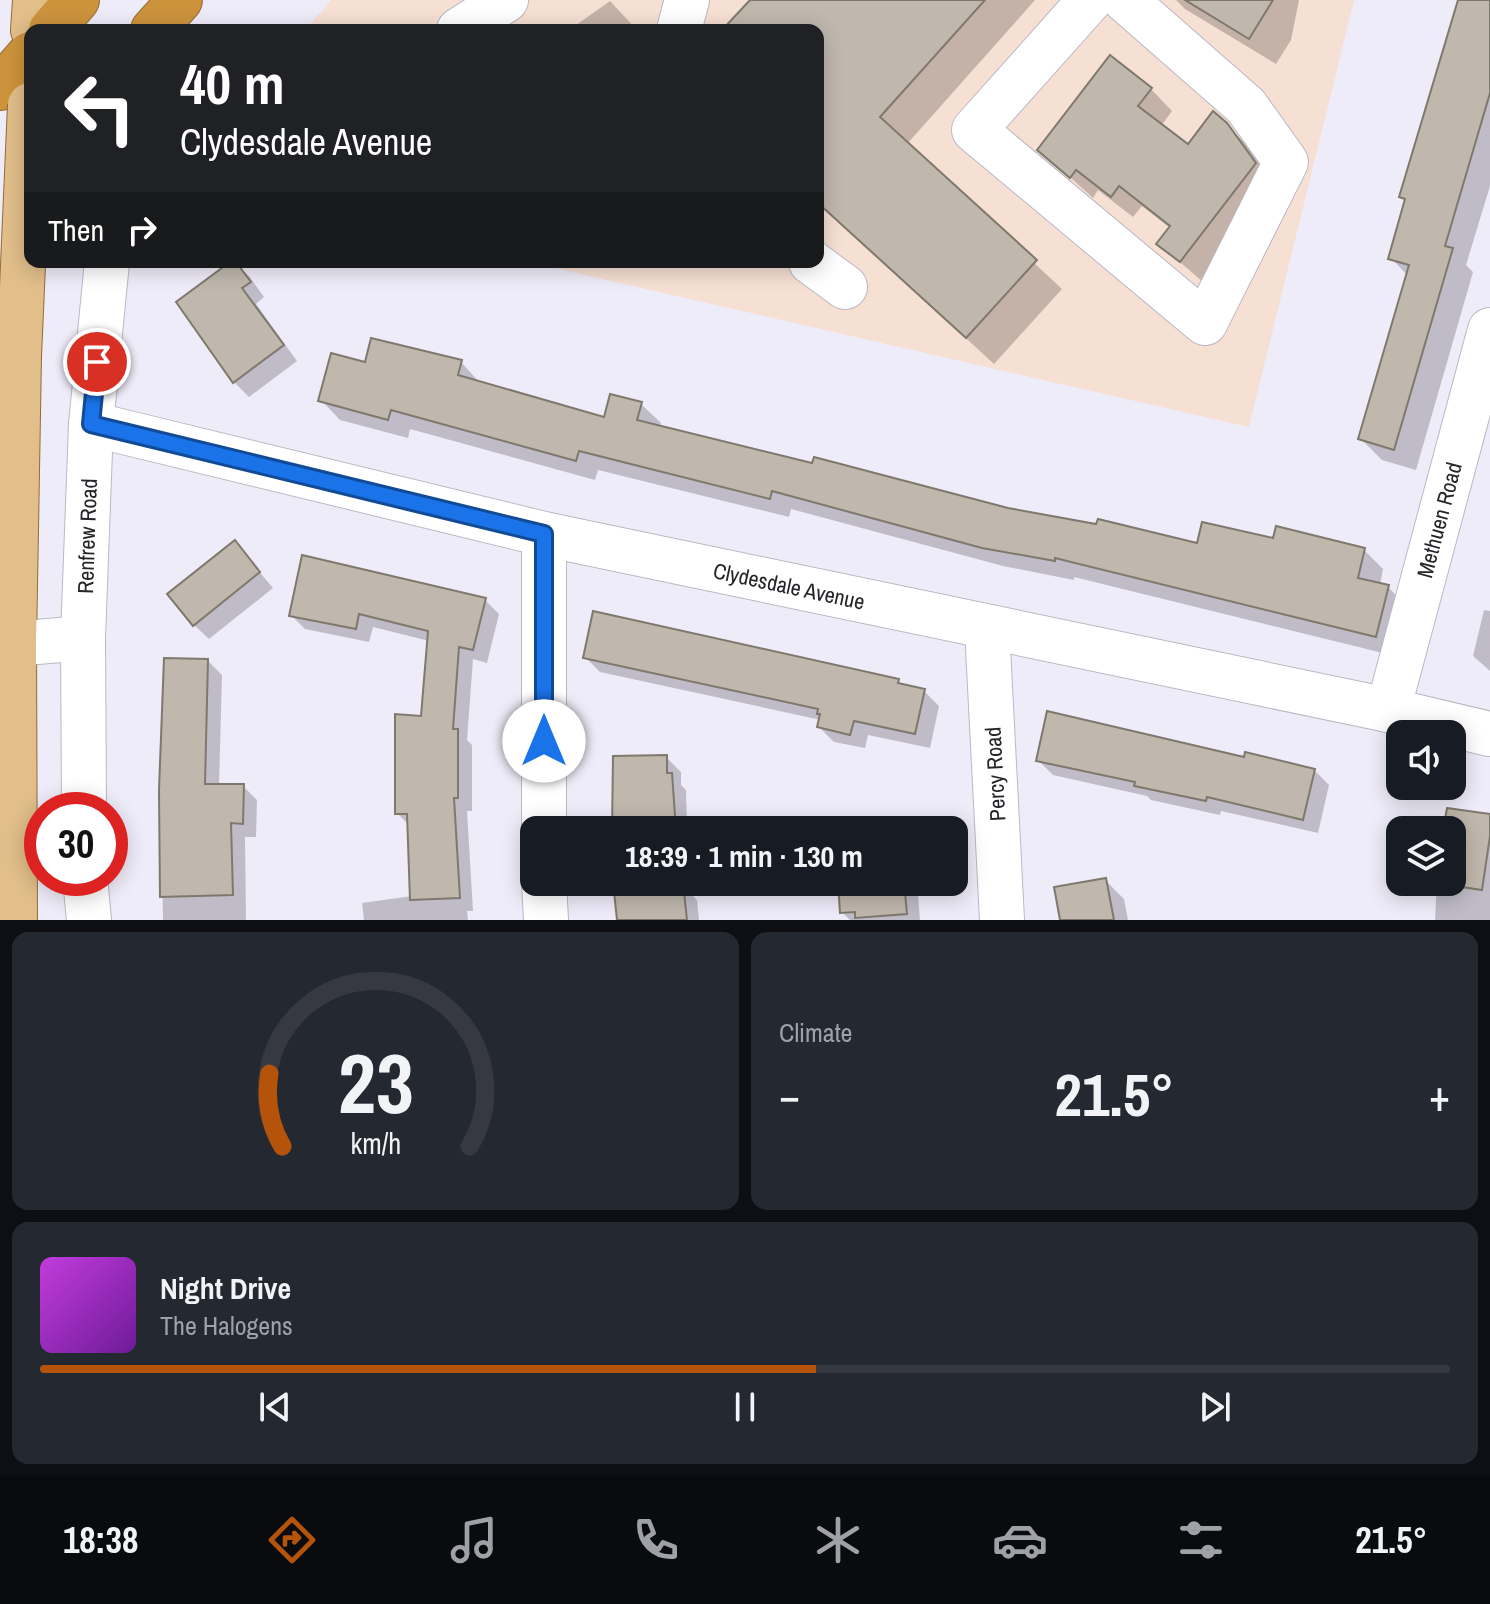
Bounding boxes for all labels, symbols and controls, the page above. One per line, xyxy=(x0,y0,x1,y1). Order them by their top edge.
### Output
text: 40 m xyxy=(180,46,285,121)
icon: left xyxy=(48,56,152,160)
text: Clydesdale Avenue xyxy=(180,118,432,166)
icon: right xyxy=(120,208,164,252)
text: Then xyxy=(48,210,104,250)
pin xyxy=(63,328,131,396)
icon: arrive xyxy=(75,340,119,384)
street label: Methuen Road xyxy=(1409,459,1469,581)
street label: Renfrew Road xyxy=(70,478,104,594)
street label: Clydesdale Avenue xyxy=(710,555,868,617)
position arrow xyxy=(502,699,586,783)
map controls xyxy=(1386,720,1466,896)
button: sound xyxy=(1386,720,1466,800)
street label: Percy Road xyxy=(978,726,1012,822)
speed limit sign: 30 xyxy=(24,792,128,896)
button: layers xyxy=(1386,816,1466,896)
text: 18:39 · 1 min · 130 m xyxy=(625,836,863,876)
text: Climate xyxy=(779,1015,852,1050)
text: 23 xyxy=(338,1027,413,1139)
text: 21.5° xyxy=(1055,1054,1174,1135)
text: − xyxy=(779,1065,800,1125)
text: + xyxy=(1429,1065,1450,1125)
text: km/h xyxy=(350,1124,401,1163)
text: Night Drive xyxy=(160,1268,291,1308)
text: The Halogens xyxy=(160,1308,293,1343)
icon: previous xyxy=(253,1385,297,1429)
icon: pause xyxy=(723,1385,767,1429)
icon: next xyxy=(1193,1385,1237,1429)
icon: directions xyxy=(264,1512,320,1568)
icon: music xyxy=(446,1512,502,1568)
icon: phone xyxy=(628,1512,684,1568)
icon: climate xyxy=(810,1512,866,1568)
icon: car xyxy=(992,1512,1048,1568)
icon: filters xyxy=(1173,1512,1229,1568)
text: 18:38 xyxy=(63,1516,138,1564)
text: 21.5° xyxy=(1355,1516,1427,1564)

